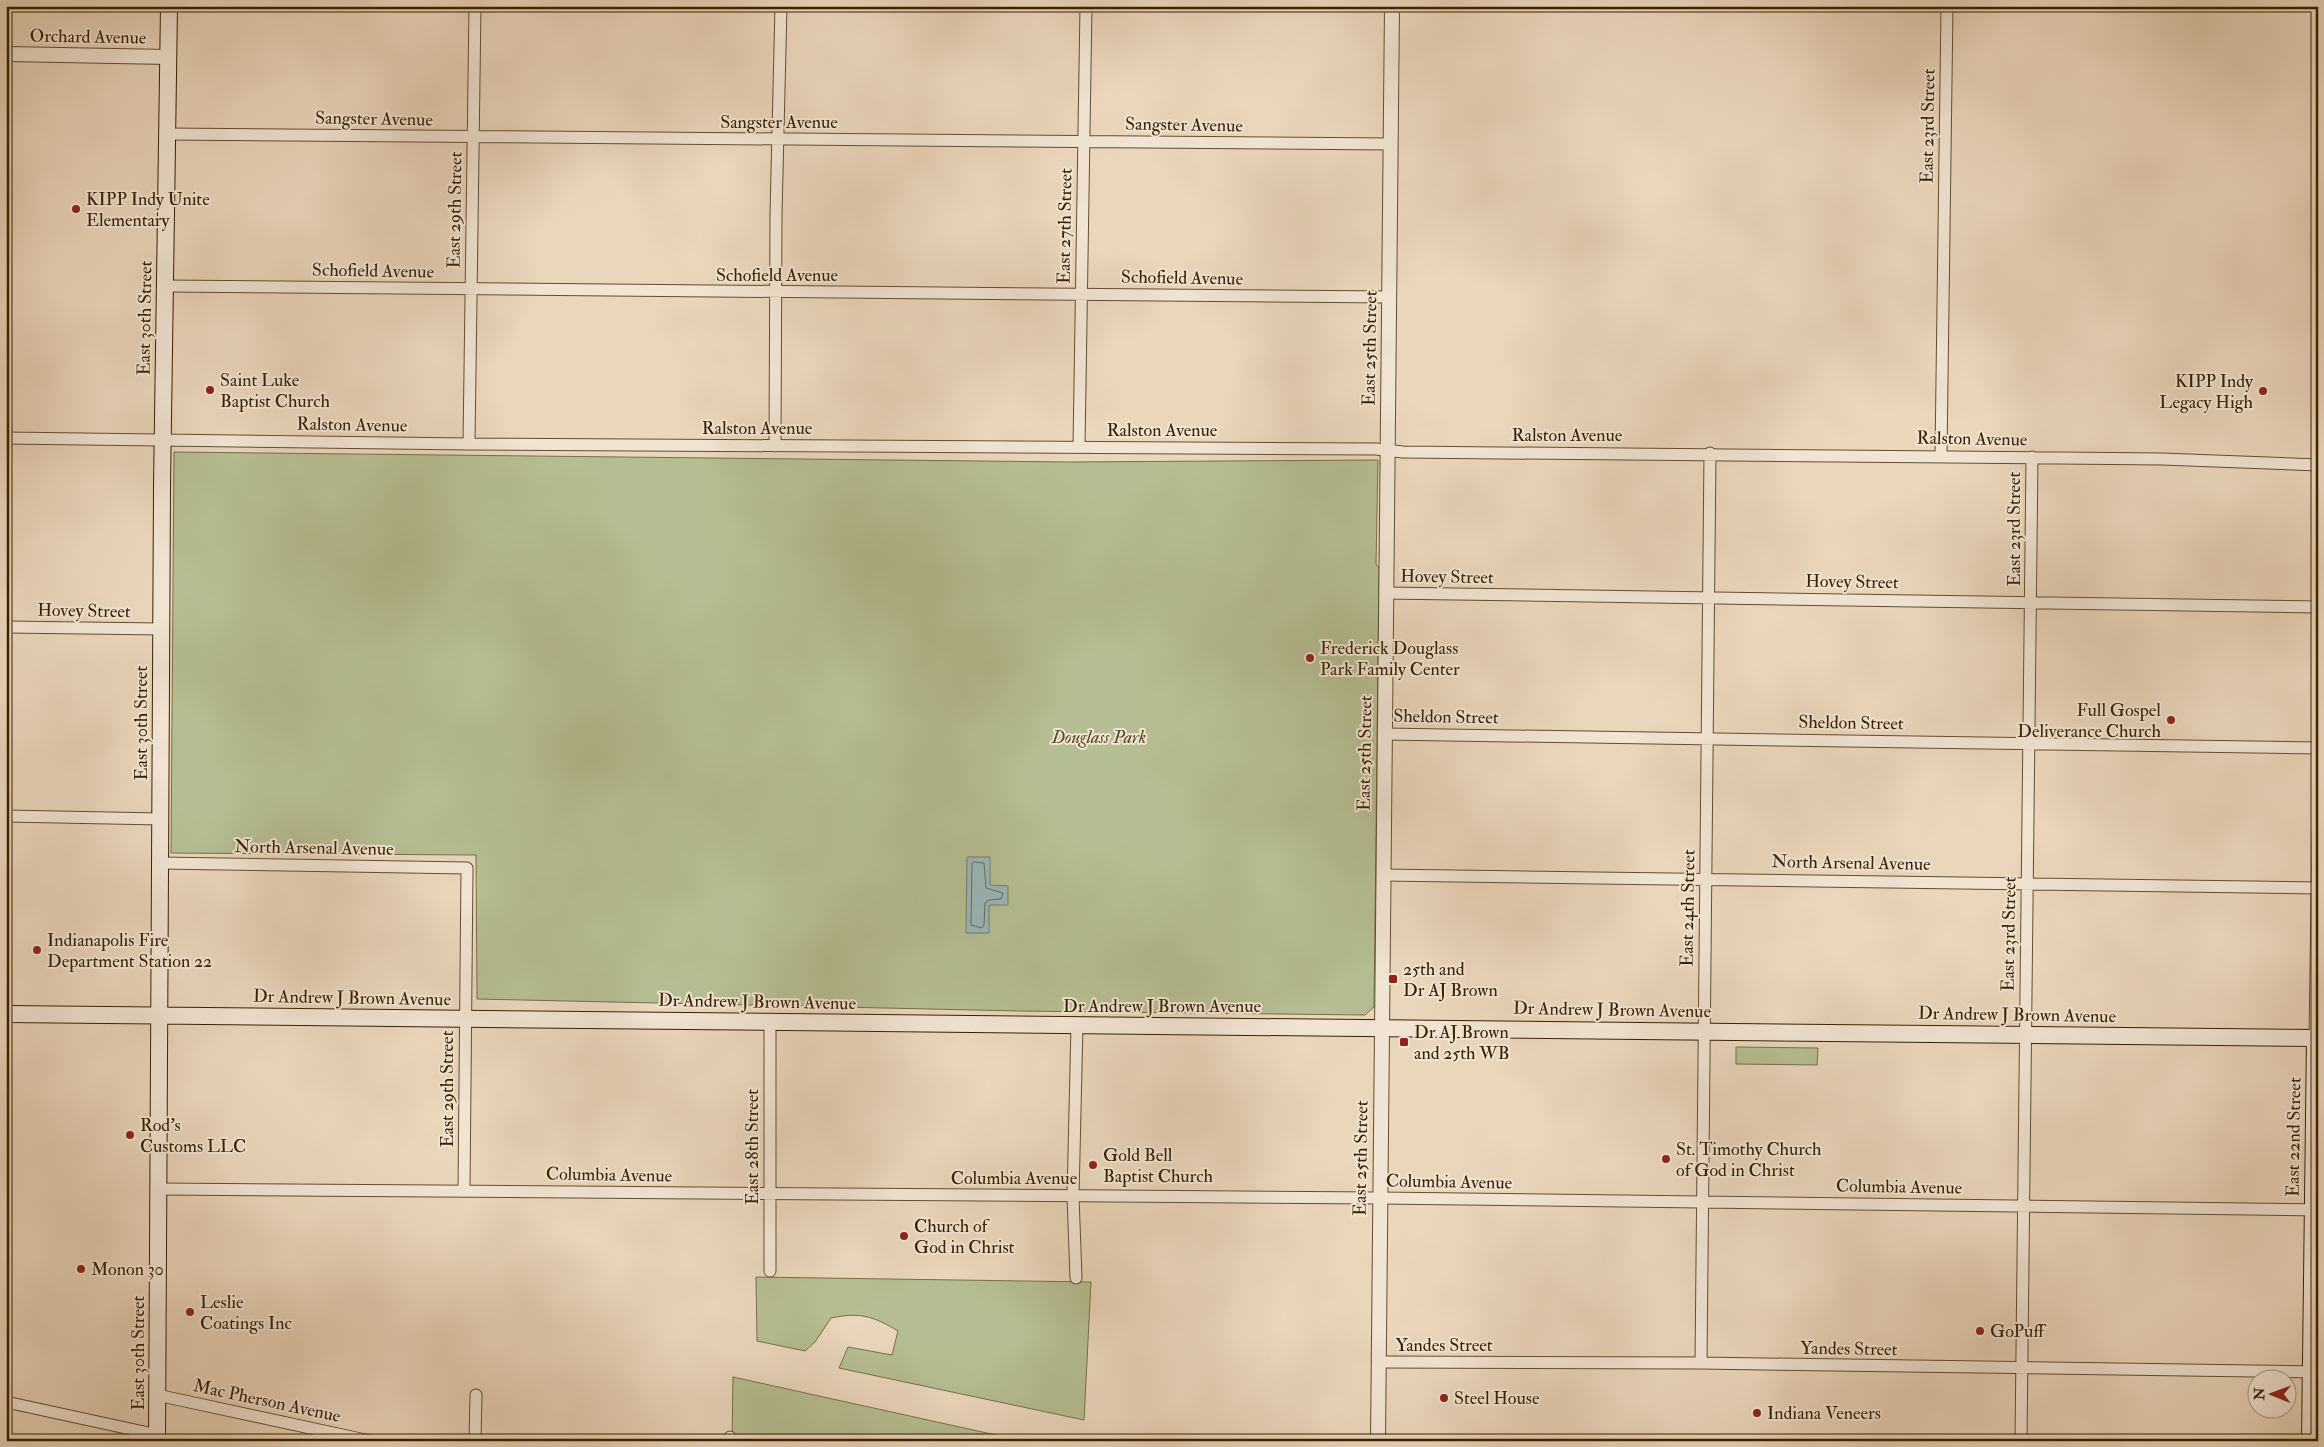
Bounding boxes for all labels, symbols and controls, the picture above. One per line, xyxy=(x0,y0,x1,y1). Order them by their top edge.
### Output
street label: Orchard Avenue xyxy=(29,24,147,50)
street label: East 23rd Street xyxy=(1915,68,1941,184)
street label: Sangster Avenue xyxy=(315,106,434,132)
street label: Sangster Avenue xyxy=(720,111,838,134)
street label: Sangster Avenue xyxy=(1125,112,1244,138)
street label: East 29th Street xyxy=(442,151,468,269)
street label: East 27th Street xyxy=(1052,168,1078,284)
place label: KIPP Indy Unite Elementary xyxy=(86,188,210,232)
marker: KIPP Indy Unite Elementary xyxy=(70,203,82,215)
street label: Schofield Avenue xyxy=(312,258,435,284)
street label: East 30th Street xyxy=(133,260,158,376)
street label: Schofield Avenue xyxy=(716,264,839,287)
street label: Schofield Avenue xyxy=(1121,265,1244,291)
street label: East 25th Street xyxy=(1357,290,1383,406)
place label: Saint Luke Baptist Church xyxy=(220,369,330,413)
place label: KIPP Indy Legacy High xyxy=(2159,370,2254,414)
marker: Saint Luke Baptist Church xyxy=(204,384,216,396)
marker: KIPP Indy Legacy High xyxy=(2257,385,2269,397)
street label: Ralston Avenue xyxy=(296,413,408,437)
street label: Ralston Avenue xyxy=(702,417,813,440)
street label: Ralston Avenue xyxy=(1107,419,1218,442)
street label: Ralston Avenue xyxy=(1512,424,1623,447)
street label: Ralston Avenue xyxy=(1916,427,2028,451)
street label: East 23rd Street xyxy=(2003,471,2026,586)
street label: Hovey Street xyxy=(1400,565,1494,589)
street label: Hovey Street xyxy=(1805,570,1899,594)
street label: Hovey Street xyxy=(37,599,131,623)
place label: Frederick Douglass Park Family Center xyxy=(1320,637,1460,681)
marker: Frederick Douglass Park Family Center xyxy=(1304,652,1316,664)
street label: East 30th Street xyxy=(130,665,153,780)
street label: East 25th Street xyxy=(1352,695,1378,811)
place label: Full Gospel Deliverance Church xyxy=(2017,699,2162,743)
street label: Sheldon Street xyxy=(1393,705,1499,729)
street label: Sheldon Street xyxy=(1798,711,1904,735)
marker: Full Gospel Deliverance Church xyxy=(2165,714,2177,726)
park label: Douglass Park xyxy=(1051,726,1146,749)
street label: North Arsenal Avenue xyxy=(234,835,394,861)
street label: East 24th Street xyxy=(1675,849,1701,967)
street label: North Arsenal Avenue xyxy=(1771,850,1931,876)
street label: East 23rd Street xyxy=(1996,876,2022,992)
place label: Indianapolis Fire Department Station 22 xyxy=(47,929,212,973)
marker: Indianapolis Fire Department Station 22 xyxy=(31,944,43,956)
place label: 25th and Dr AJ Brown xyxy=(1403,958,1498,1002)
marker: 25th and Dr AJ Brown xyxy=(1387,973,1399,985)
street label: Dr Andrew J Brown Avenue xyxy=(253,985,452,1011)
street label: Dr Andrew J Brown Avenue xyxy=(658,989,857,1015)
street label: Dr Andrew J Brown Avenue xyxy=(1063,995,1261,1018)
street label: Dr Andrew J Brown Avenue xyxy=(1513,997,1712,1023)
street label: Dr Andrew J Brown Avenue xyxy=(1918,1002,2117,1028)
place label: Dr AJ Brown and 25th WB xyxy=(1414,1021,1509,1065)
street label: East 29th Street xyxy=(436,1030,459,1147)
marker: Dr AJ Brown and 25th WB xyxy=(1398,1036,1410,1048)
street label: East 22nd Street xyxy=(2281,1077,2307,1197)
street label: East 28th Street xyxy=(741,1089,764,1205)
street label: East 25th Street xyxy=(1348,1100,1374,1216)
place label: Rod's Customs LLC xyxy=(140,1114,246,1158)
marker: Rod's Customs LLC xyxy=(124,1129,136,1141)
place label: St. Timothy Church of God in Christ xyxy=(1676,1138,1822,1182)
place label: Gold Bell Baptist Church xyxy=(1103,1144,1213,1188)
marker: St. Timothy Church of God in Christ xyxy=(1660,1153,1672,1165)
marker: Gold Bell Baptist Church xyxy=(1087,1159,1099,1171)
street label: Columbia Avenue xyxy=(546,1162,673,1188)
street label: Columbia Avenue xyxy=(951,1167,1078,1190)
street label: Columbia Avenue xyxy=(1386,1169,1513,1195)
street label: Columbia Avenue xyxy=(1836,1174,1963,1200)
place label: Church of God in Christ xyxy=(914,1215,1015,1259)
marker: Church of God in Christ xyxy=(898,1230,910,1242)
place label: Monon 30 xyxy=(91,1258,164,1281)
marker: Monon 30 xyxy=(75,1263,87,1275)
place label: Leslie Coatings Inc xyxy=(200,1291,292,1335)
street label: East 30th Street xyxy=(127,1295,150,1410)
marker: Leslie Coatings Inc xyxy=(184,1306,196,1318)
place label: GoPuff xyxy=(1990,1320,2046,1343)
marker: GoPuff xyxy=(1974,1325,1986,1337)
street label: Yandes Street xyxy=(1395,1334,1493,1357)
street label: Yandes Street xyxy=(1800,1337,1898,1361)
north arrow xyxy=(2246,1370,2296,1420)
street label: Mac Pherson Avenue xyxy=(191,1374,343,1428)
place label: Steel House xyxy=(1454,1387,1540,1410)
text: N xyxy=(2251,1387,2268,1401)
marker: Steel House xyxy=(1438,1392,1450,1404)
place label: Indiana Veneers xyxy=(1767,1402,1881,1425)
marker: Indiana Veneers xyxy=(1751,1407,1763,1419)

